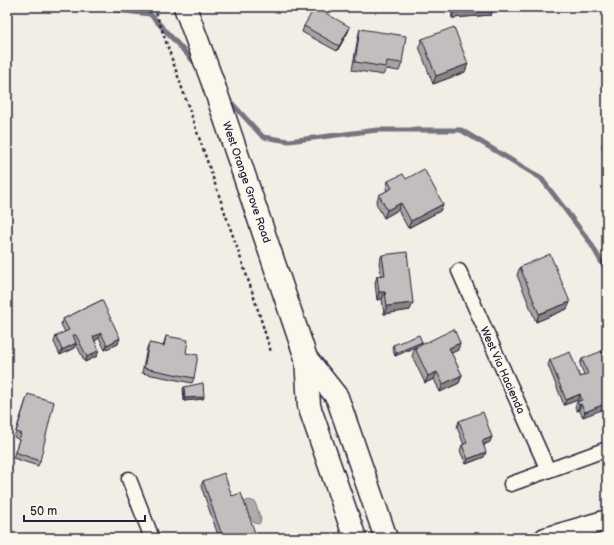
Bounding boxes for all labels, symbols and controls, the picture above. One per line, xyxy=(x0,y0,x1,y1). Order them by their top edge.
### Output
street label: West Orange Grove Road xyxy=(220,120,273,245)
street label: West Via Hacienda xyxy=(478,325,528,416)
scale bar xyxy=(24,497,145,523)
text: 50 m xyxy=(30,504,57,519)

